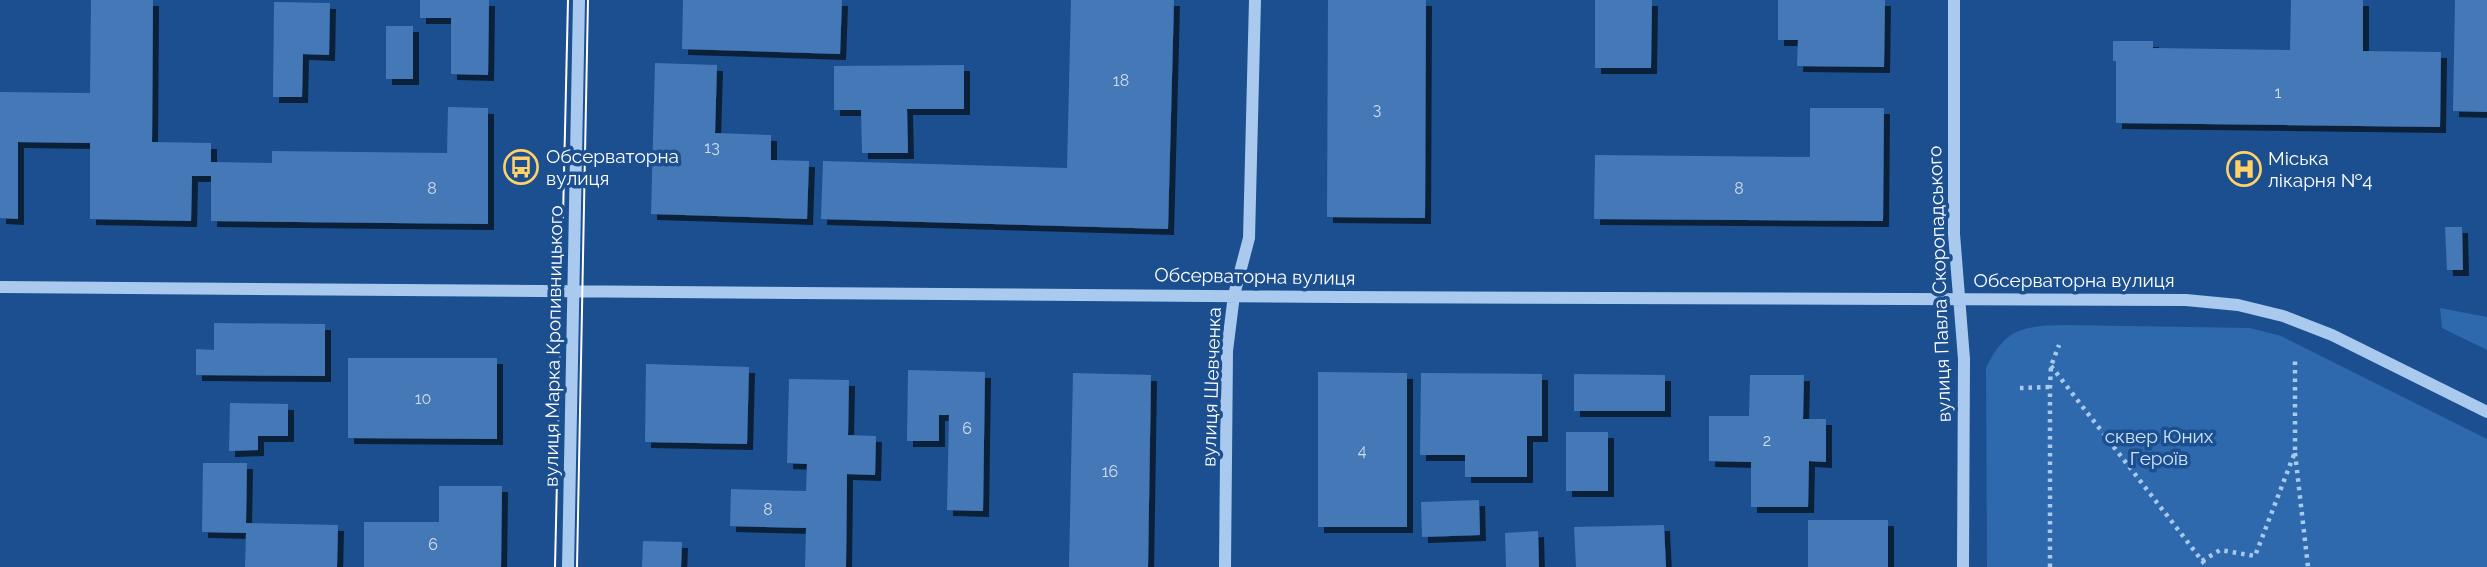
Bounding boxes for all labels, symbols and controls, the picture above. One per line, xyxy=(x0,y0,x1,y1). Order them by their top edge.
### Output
house number: 18 xyxy=(1113,71,1129,90)
house number: 1 xyxy=(2275,83,2282,102)
house number: 3 xyxy=(1373,100,1381,119)
house number: 13 xyxy=(704,138,720,157)
place label: Обсерваторна вулиця xyxy=(546,145,679,189)
street label: вулиця Павла Скоропадського xyxy=(1923,145,1955,423)
place label: Міська лікарня №4 xyxy=(2268,147,2373,191)
bus stop icon: Обсерваторна вулиця xyxy=(502,148,540,186)
hospital icon: Міська лікарня №4 xyxy=(2225,150,2263,188)
house number: 8 xyxy=(427,179,437,198)
house number: 8 xyxy=(1734,179,1744,198)
street label: вулиця Марка Кропивницького xyxy=(540,205,566,487)
street label: Обсерваторна вулиця xyxy=(1154,263,1356,289)
street label: Обсерваторна вулиця xyxy=(1973,269,2175,291)
street label: вулиця Шевченка xyxy=(1197,307,1225,467)
house number: 10 xyxy=(415,389,431,408)
house number: 6 xyxy=(962,419,972,438)
park label: сквер Юних Героїв xyxy=(2105,425,2214,469)
house number: 2 xyxy=(1763,431,1771,450)
house number: 4 xyxy=(1358,441,1367,460)
house number: 16 xyxy=(1102,462,1118,481)
house number: 8 xyxy=(763,500,773,519)
house number: 6 xyxy=(428,535,438,554)

